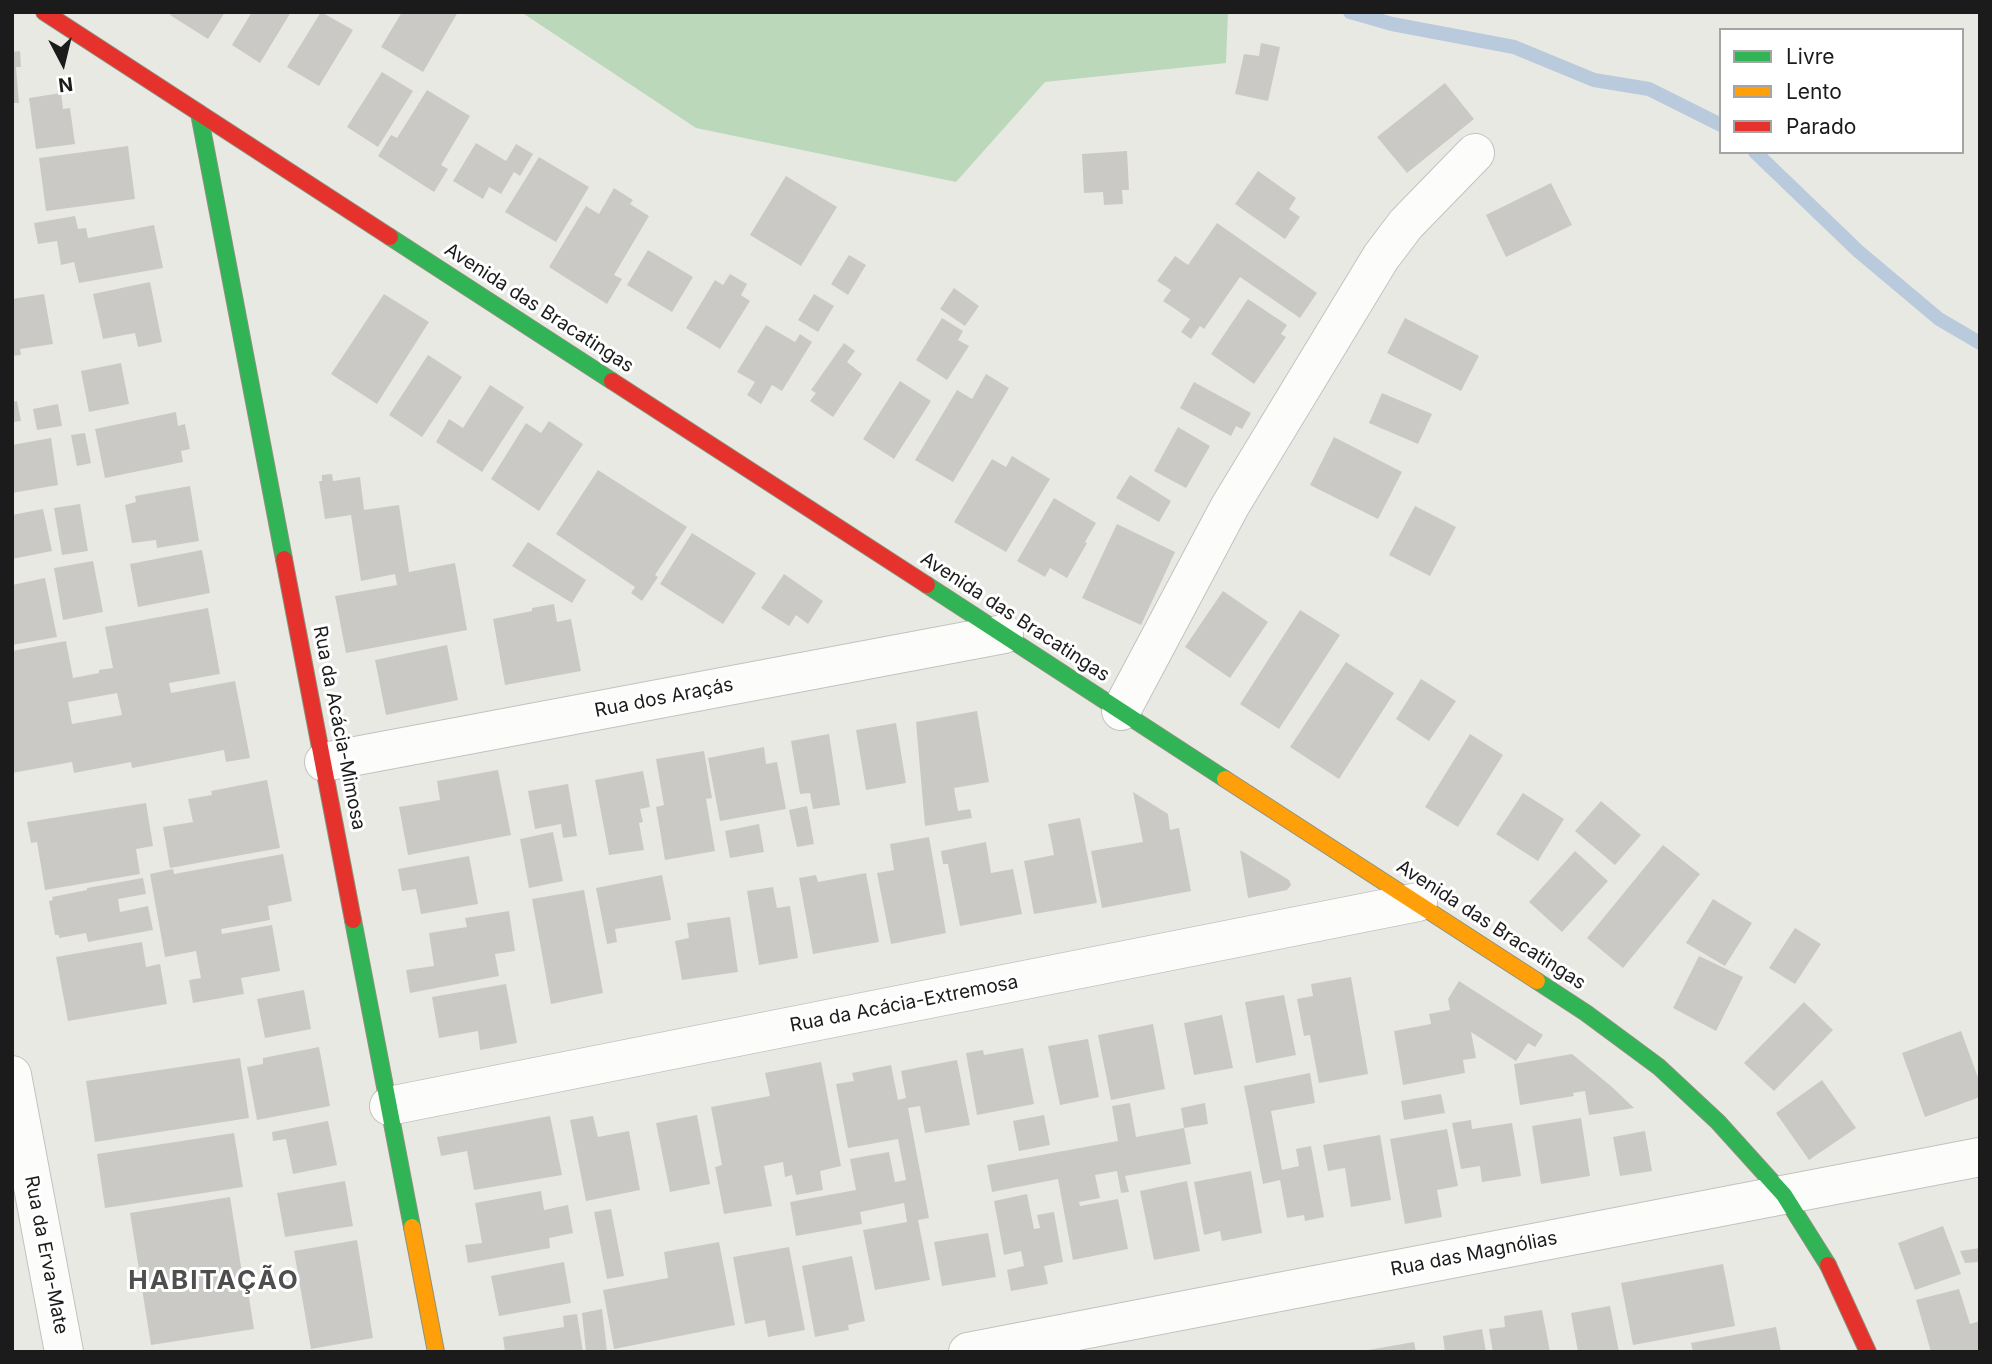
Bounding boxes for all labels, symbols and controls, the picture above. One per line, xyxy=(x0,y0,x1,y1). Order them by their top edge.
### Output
north arrow xyxy=(28,28,98,98)
legend xyxy=(1719,28,1964,154)
text: Livre xyxy=(1786,44,1835,69)
text: N xyxy=(57,72,74,97)
text: Lento xyxy=(1786,79,1842,104)
text: Parado xyxy=(1786,114,1856,139)
street label: Avenida das Bracatingas xyxy=(440,238,638,378)
street label: Avenida das Bracatingas xyxy=(916,547,1114,687)
street label: Rua da Acácia-Mimosa xyxy=(308,624,370,832)
street label: Rua dos Araçás xyxy=(593,673,735,723)
street label: Avenida das Bracatingas xyxy=(1392,855,1590,995)
street label: Rua da Acácia-Extremosa xyxy=(788,971,1020,1037)
street label: Rua da Erva-Mate xyxy=(19,1174,73,1336)
street label: Rua das Magnólias xyxy=(1389,1227,1559,1281)
district label: HABITAÇÃO xyxy=(129,1265,299,1297)

